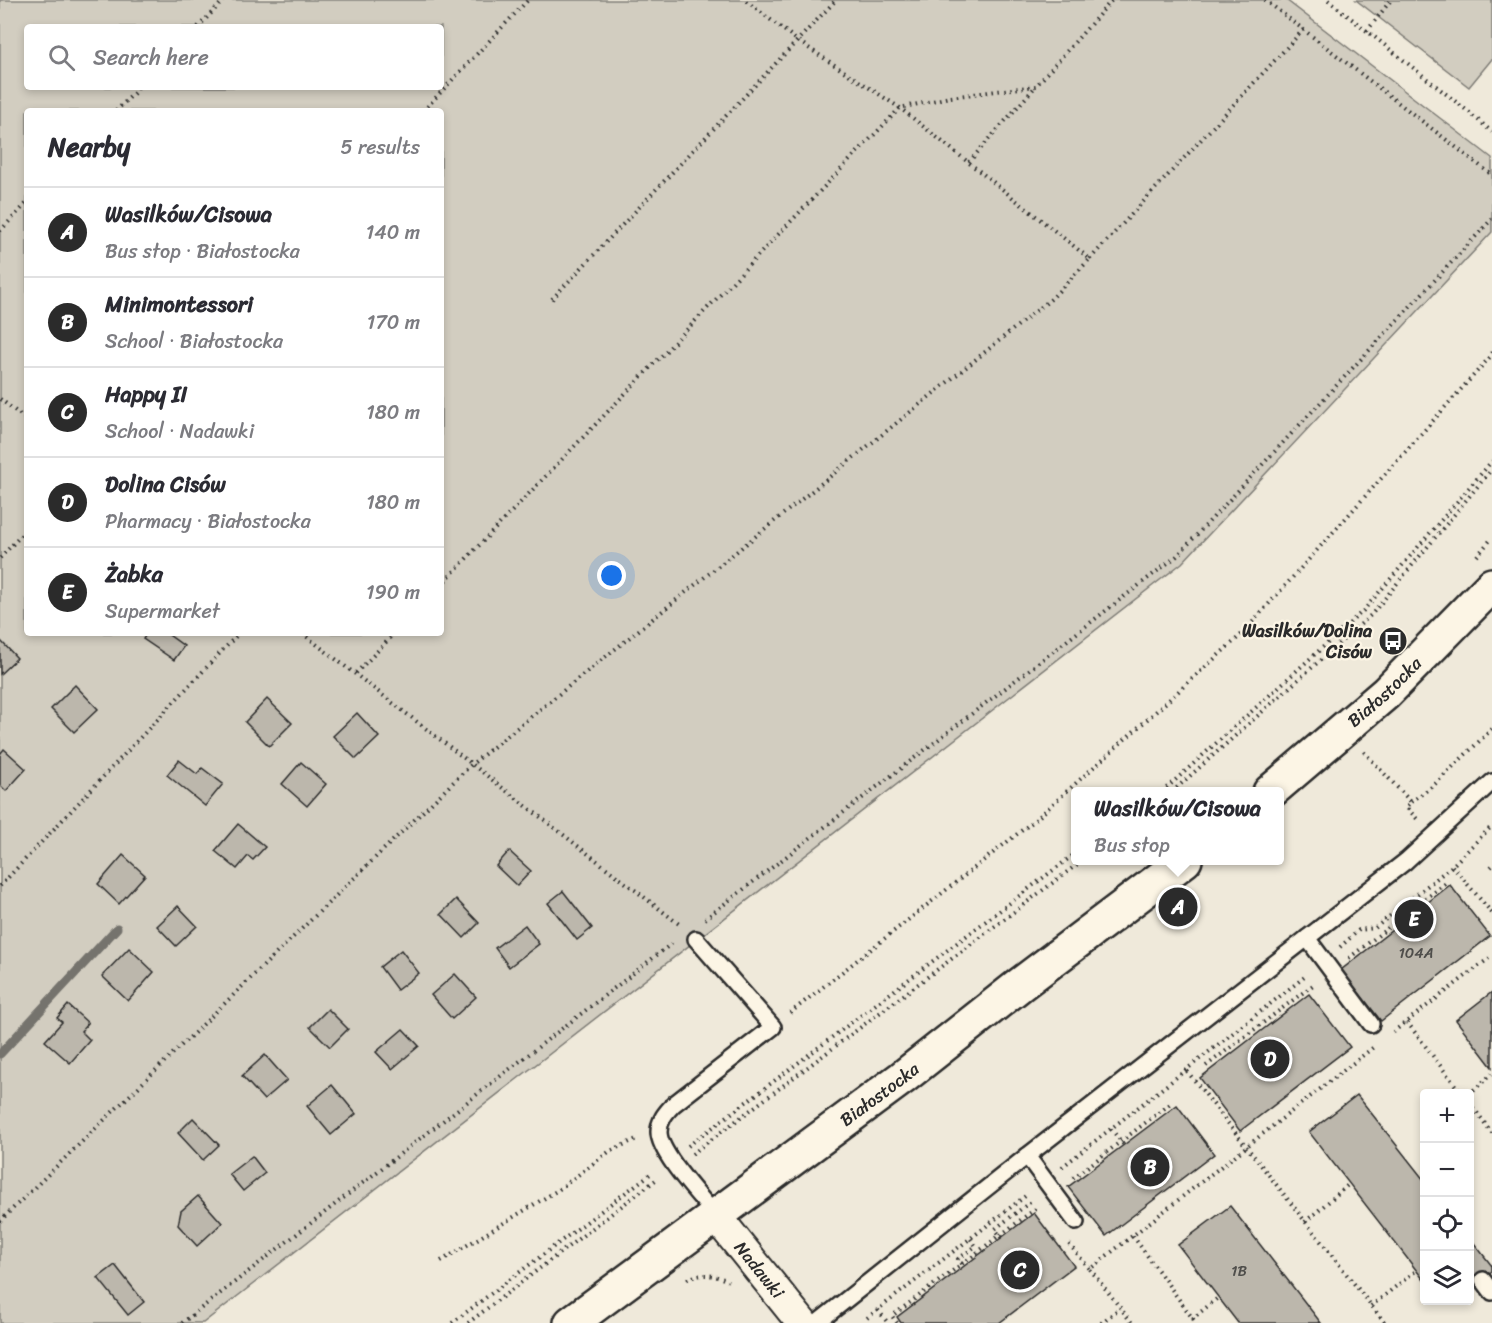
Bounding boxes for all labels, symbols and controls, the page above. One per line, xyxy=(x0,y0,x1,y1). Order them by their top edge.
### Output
search box xyxy=(24,24,444,90)
text: Search here xyxy=(93,38,209,77)
icon: search xyxy=(45,41,78,74)
text: Nearby xyxy=(48,124,130,170)
text: 5 results xyxy=(341,130,420,165)
text: Wasilków/Cisowa xyxy=(105,195,272,234)
text: A xyxy=(61,215,74,250)
text: 140 m xyxy=(366,215,420,250)
text: Bus stop · Białostocka xyxy=(105,234,300,269)
text: Minimontessori xyxy=(105,285,253,324)
text: B xyxy=(61,305,74,340)
text: 170 m xyxy=(367,305,420,340)
text: School · Białostocka xyxy=(105,324,283,359)
text: Happy II xyxy=(105,375,187,414)
text: C xyxy=(61,395,74,430)
text: 180 m xyxy=(366,395,420,430)
text: School · Nadawki xyxy=(105,414,254,449)
text: Dolina Cisów xyxy=(105,465,226,504)
text: D xyxy=(62,485,73,520)
text: 180 m xyxy=(366,485,420,520)
text: Pharmacy · Białostocka xyxy=(105,504,311,539)
text: Żabka xyxy=(105,555,163,594)
your location xyxy=(597,561,626,590)
text: E xyxy=(62,575,73,610)
text: 190 m xyxy=(366,575,420,610)
text: Supermarket xyxy=(105,594,220,629)
place label: Wasilków/Dolina Cisów xyxy=(1242,615,1373,668)
bus stop icon: Wasilków/Dolina Cisów xyxy=(1377,625,1409,657)
street label: Białostocka xyxy=(1340,648,1430,736)
popup xyxy=(1071,787,1284,865)
text: Wasilków/Cisowa xyxy=(1094,789,1261,828)
text: Bus stop xyxy=(1094,828,1170,863)
pin: A xyxy=(1158,884,1198,930)
pin: E xyxy=(1394,896,1434,942)
house number: 104A xyxy=(1398,940,1434,966)
pin: D xyxy=(1250,1036,1290,1082)
street label: Białostocka xyxy=(833,1053,927,1135)
map controls xyxy=(1420,1089,1474,1305)
button: + xyxy=(1420,1089,1474,1143)
button: − xyxy=(1420,1143,1474,1197)
pin: B xyxy=(1130,1144,1170,1190)
button: locate xyxy=(1420,1197,1474,1251)
street label: Nadawki xyxy=(726,1234,793,1307)
pin: C xyxy=(1000,1248,1040,1292)
button: layers xyxy=(1420,1251,1474,1305)
house number: 1B xyxy=(1231,1258,1247,1284)

